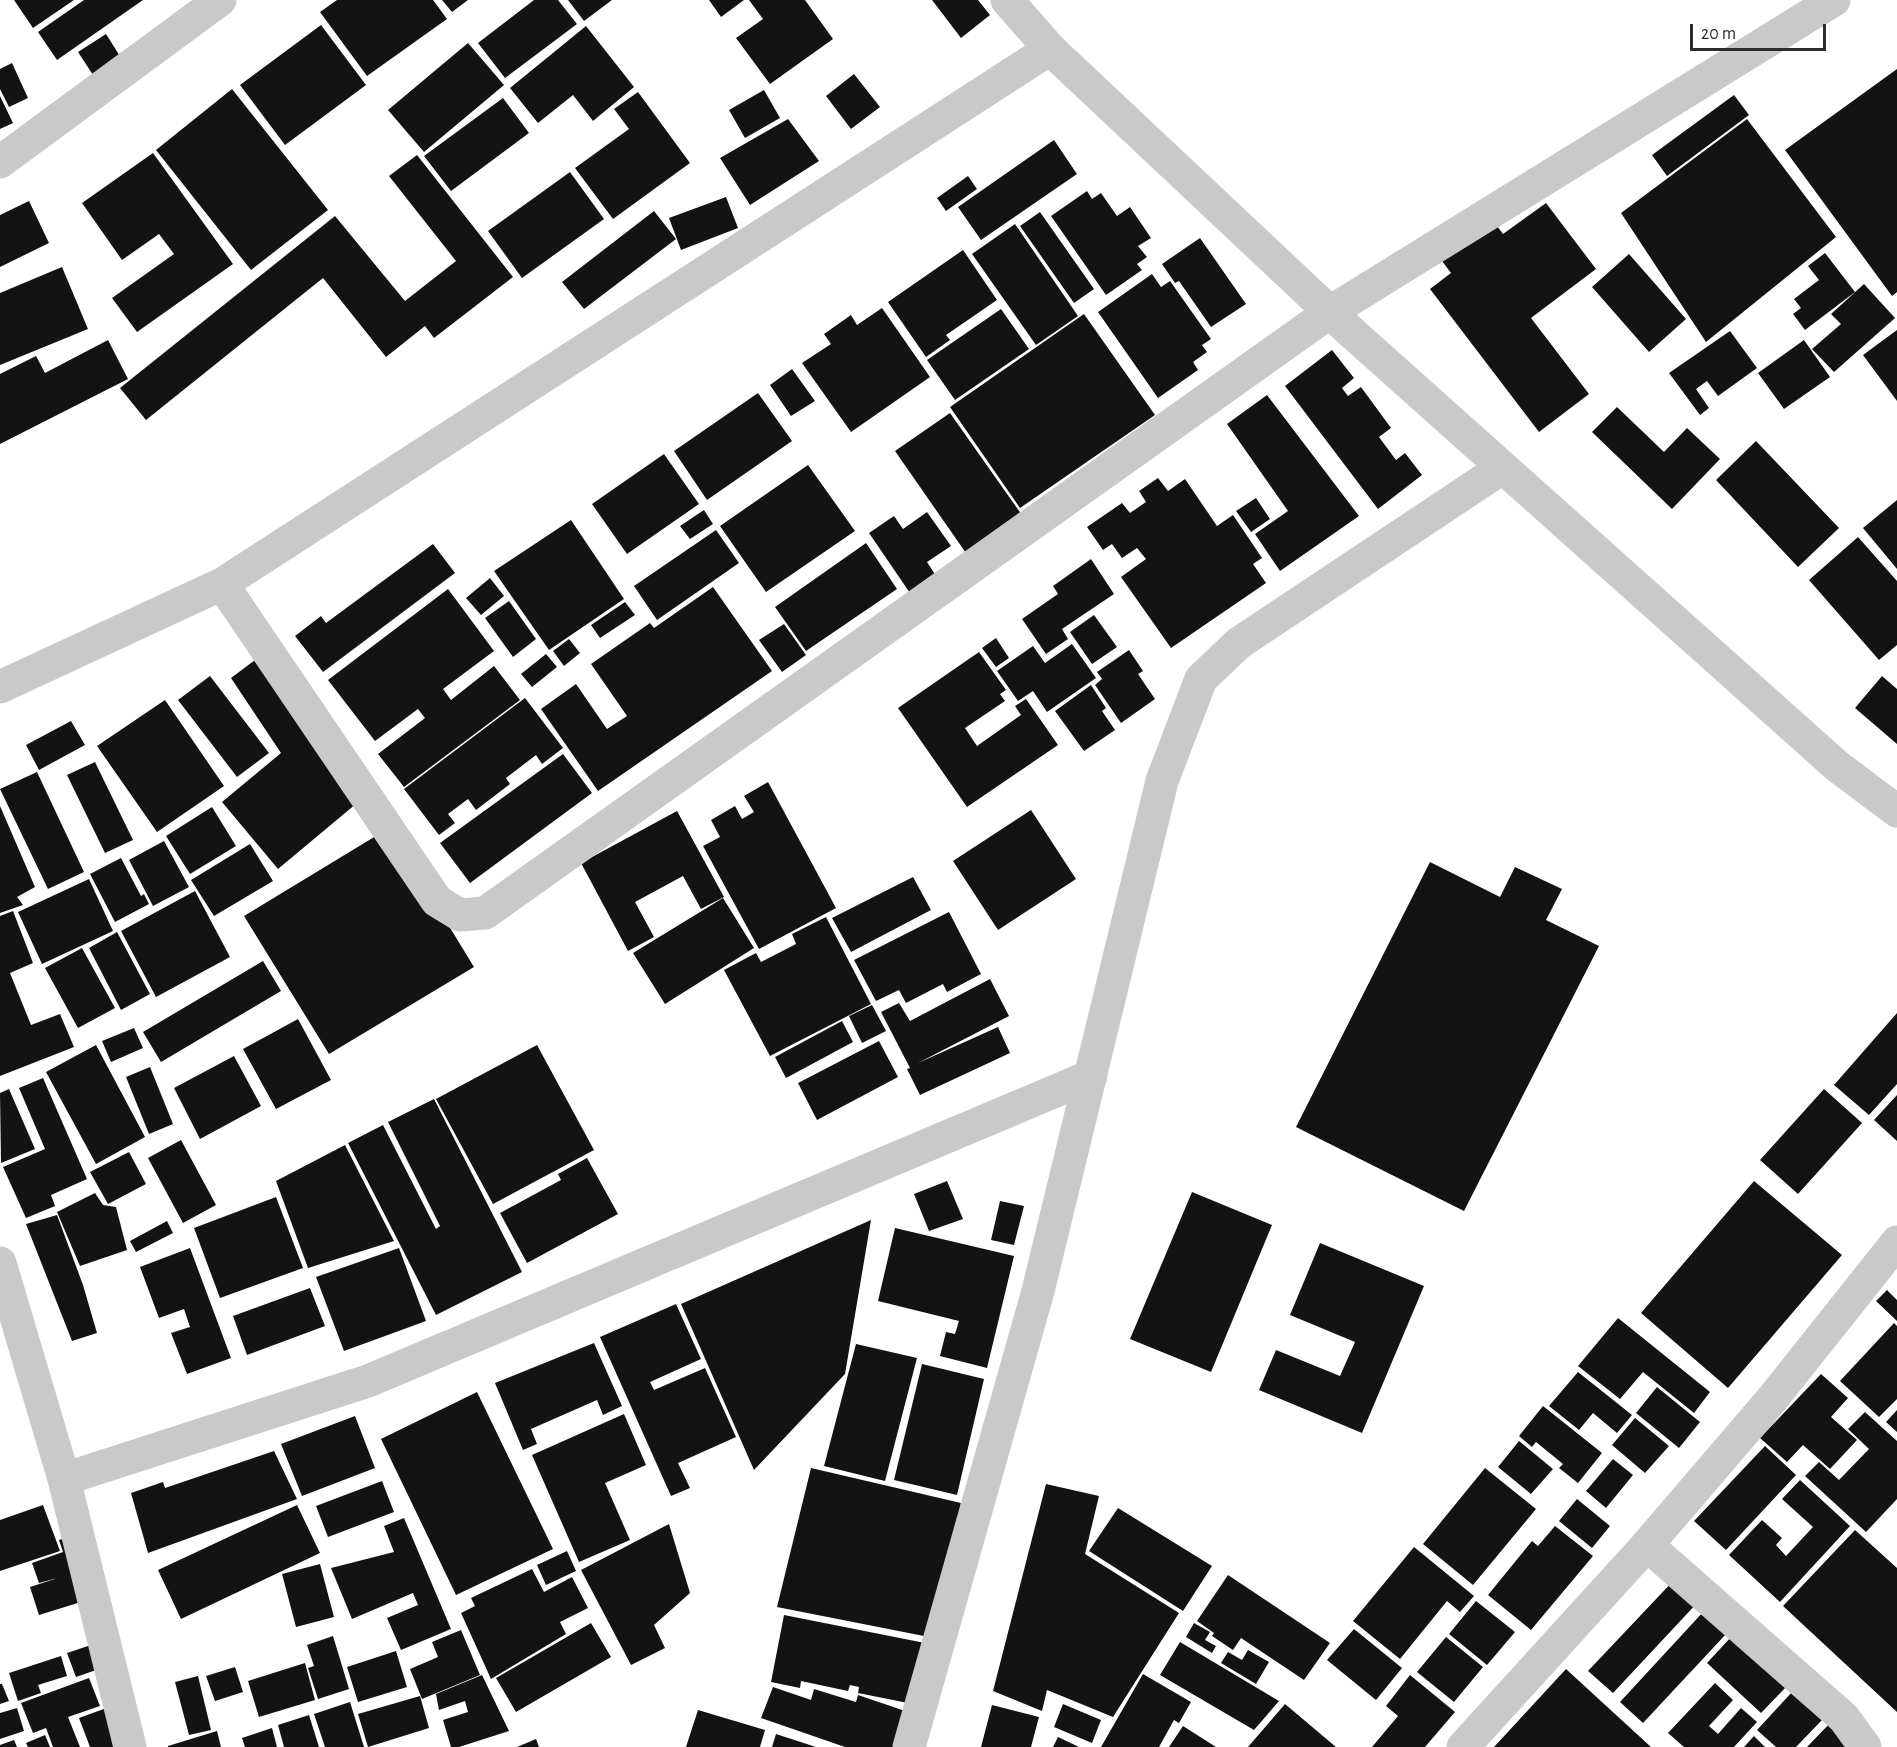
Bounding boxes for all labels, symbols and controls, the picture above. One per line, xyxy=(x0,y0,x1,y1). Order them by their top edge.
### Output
scale bar xyxy=(1693,12,1830,50)
text: 20 m xyxy=(1701,25,1736,43)

